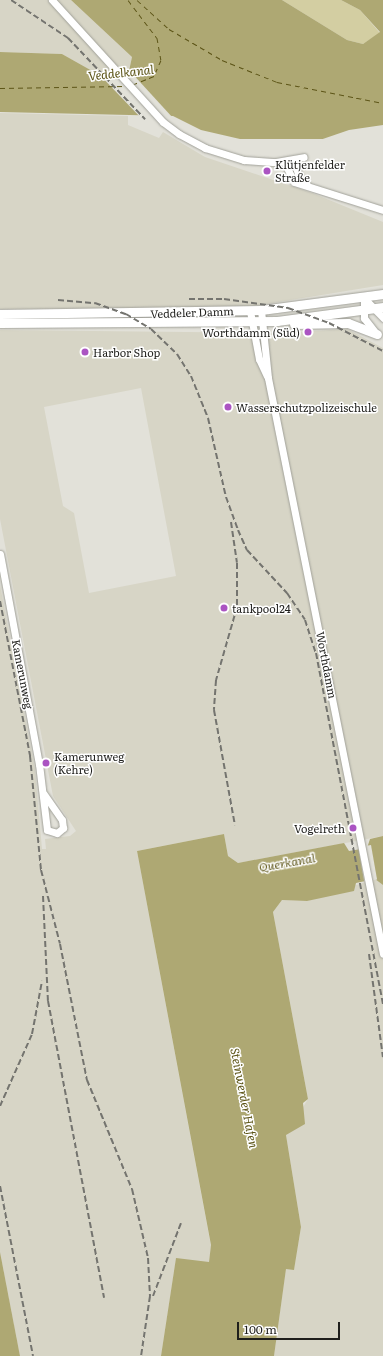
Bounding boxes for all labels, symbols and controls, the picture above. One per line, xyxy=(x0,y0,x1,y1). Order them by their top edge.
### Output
water label: Veddelkanal xyxy=(88,62,154,84)
place label: Klütjenfelder Straße xyxy=(275,158,345,184)
marker: Klütjenfelder Straße xyxy=(262,166,272,176)
street label: Veddeler Damm xyxy=(150,304,234,320)
place label: Worthdamm (Süd) xyxy=(202,325,300,339)
marker: Worthdamm (Süd) xyxy=(303,327,313,337)
place label: Harbor Shop xyxy=(93,345,160,359)
marker: Harbor Shop xyxy=(80,347,90,357)
place label: Wasserschutzpolizeischule xyxy=(236,400,377,414)
marker: Wasserschutzpolizeischule xyxy=(223,402,233,412)
place label: tankpool24 xyxy=(232,601,291,615)
marker: tankpool24 xyxy=(219,603,229,613)
street label: Worthdamm xyxy=(314,630,340,700)
street label: Kamerunweg xyxy=(10,638,36,710)
place label: Kamerunweg (Kehre) xyxy=(54,750,124,776)
marker: Kamerunweg (Kehre) xyxy=(41,758,51,768)
place label: Vogelreth xyxy=(294,821,345,835)
marker: Vogelreth xyxy=(348,823,358,833)
water label: Querkanal xyxy=(258,851,316,875)
water label: Steinwerder Hafen xyxy=(227,1047,261,1149)
scale bar xyxy=(239,1314,342,1340)
text: 100 m xyxy=(244,1320,277,1338)

